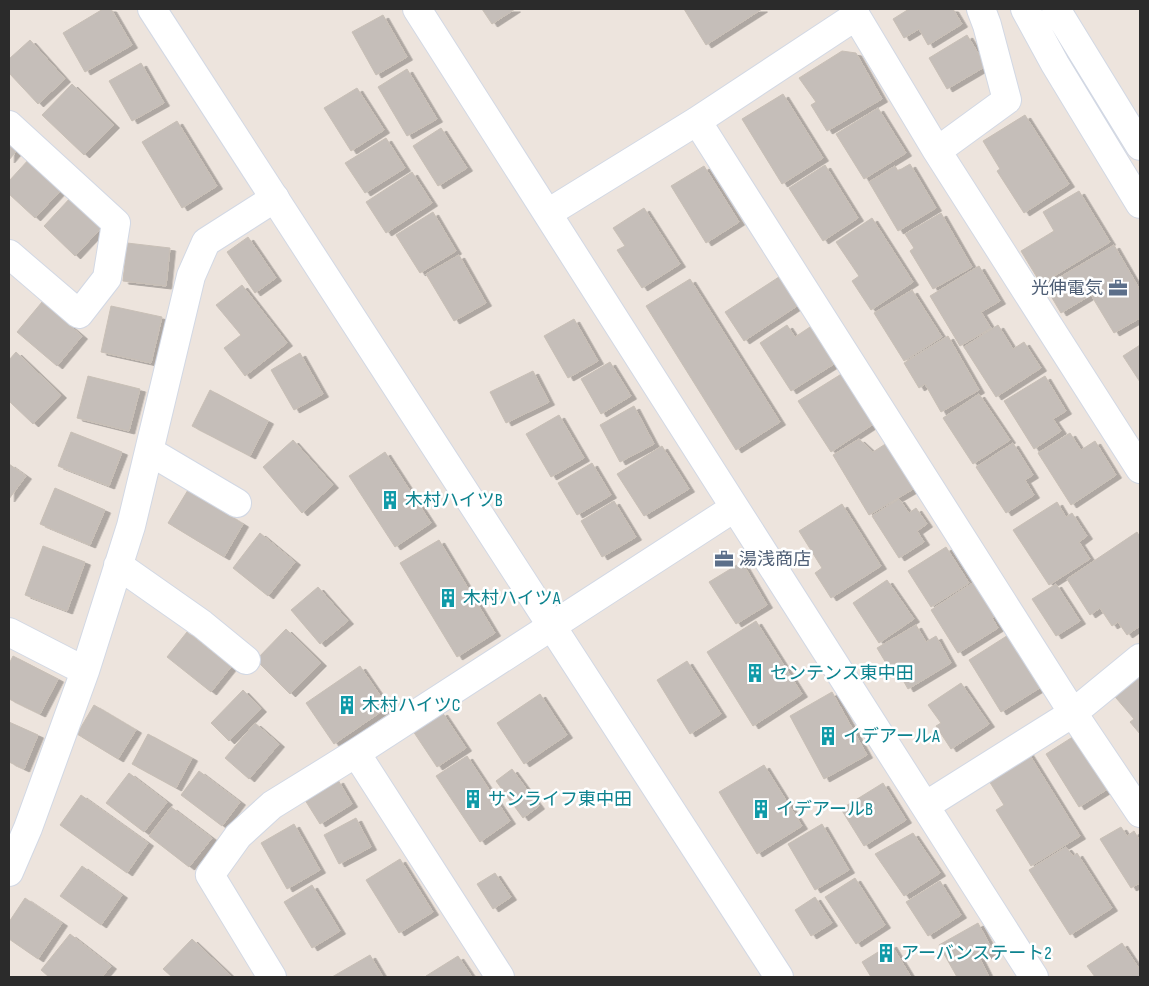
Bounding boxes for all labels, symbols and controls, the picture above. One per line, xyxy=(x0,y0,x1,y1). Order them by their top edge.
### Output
office icon: 光伸電気 xyxy=(1107,277,1129,299)
place label: 光伸電気 xyxy=(1031,278,1103,299)
building icon: 木村ハイツB xyxy=(379,489,401,511)
place label: 木村ハイツB xyxy=(405,490,503,511)
office icon: 湯浅商店 xyxy=(713,548,735,570)
place label: 湯浅商店 xyxy=(739,549,811,570)
building icon: 木村ハイツA xyxy=(437,587,459,609)
place label: 木村ハイツA xyxy=(463,588,561,609)
building icon: センテンス東中田 xyxy=(744,662,766,684)
place label: センテンス東中田 xyxy=(770,663,914,684)
building icon: 木村ハイツC xyxy=(336,694,358,716)
place label: 木村ハイツC xyxy=(362,695,460,716)
building icon: イデアールA xyxy=(817,725,839,747)
place label: イデアールA xyxy=(843,726,940,747)
building icon: サンライフ東中田 xyxy=(462,788,484,810)
place label: サンライフ東中田 xyxy=(488,789,632,810)
building icon: イデアールB xyxy=(750,798,772,820)
place label: イデアールB xyxy=(776,799,873,820)
building icon: アーバンステート2 xyxy=(875,942,897,964)
place label: アーバンステート2 xyxy=(901,943,1052,964)

